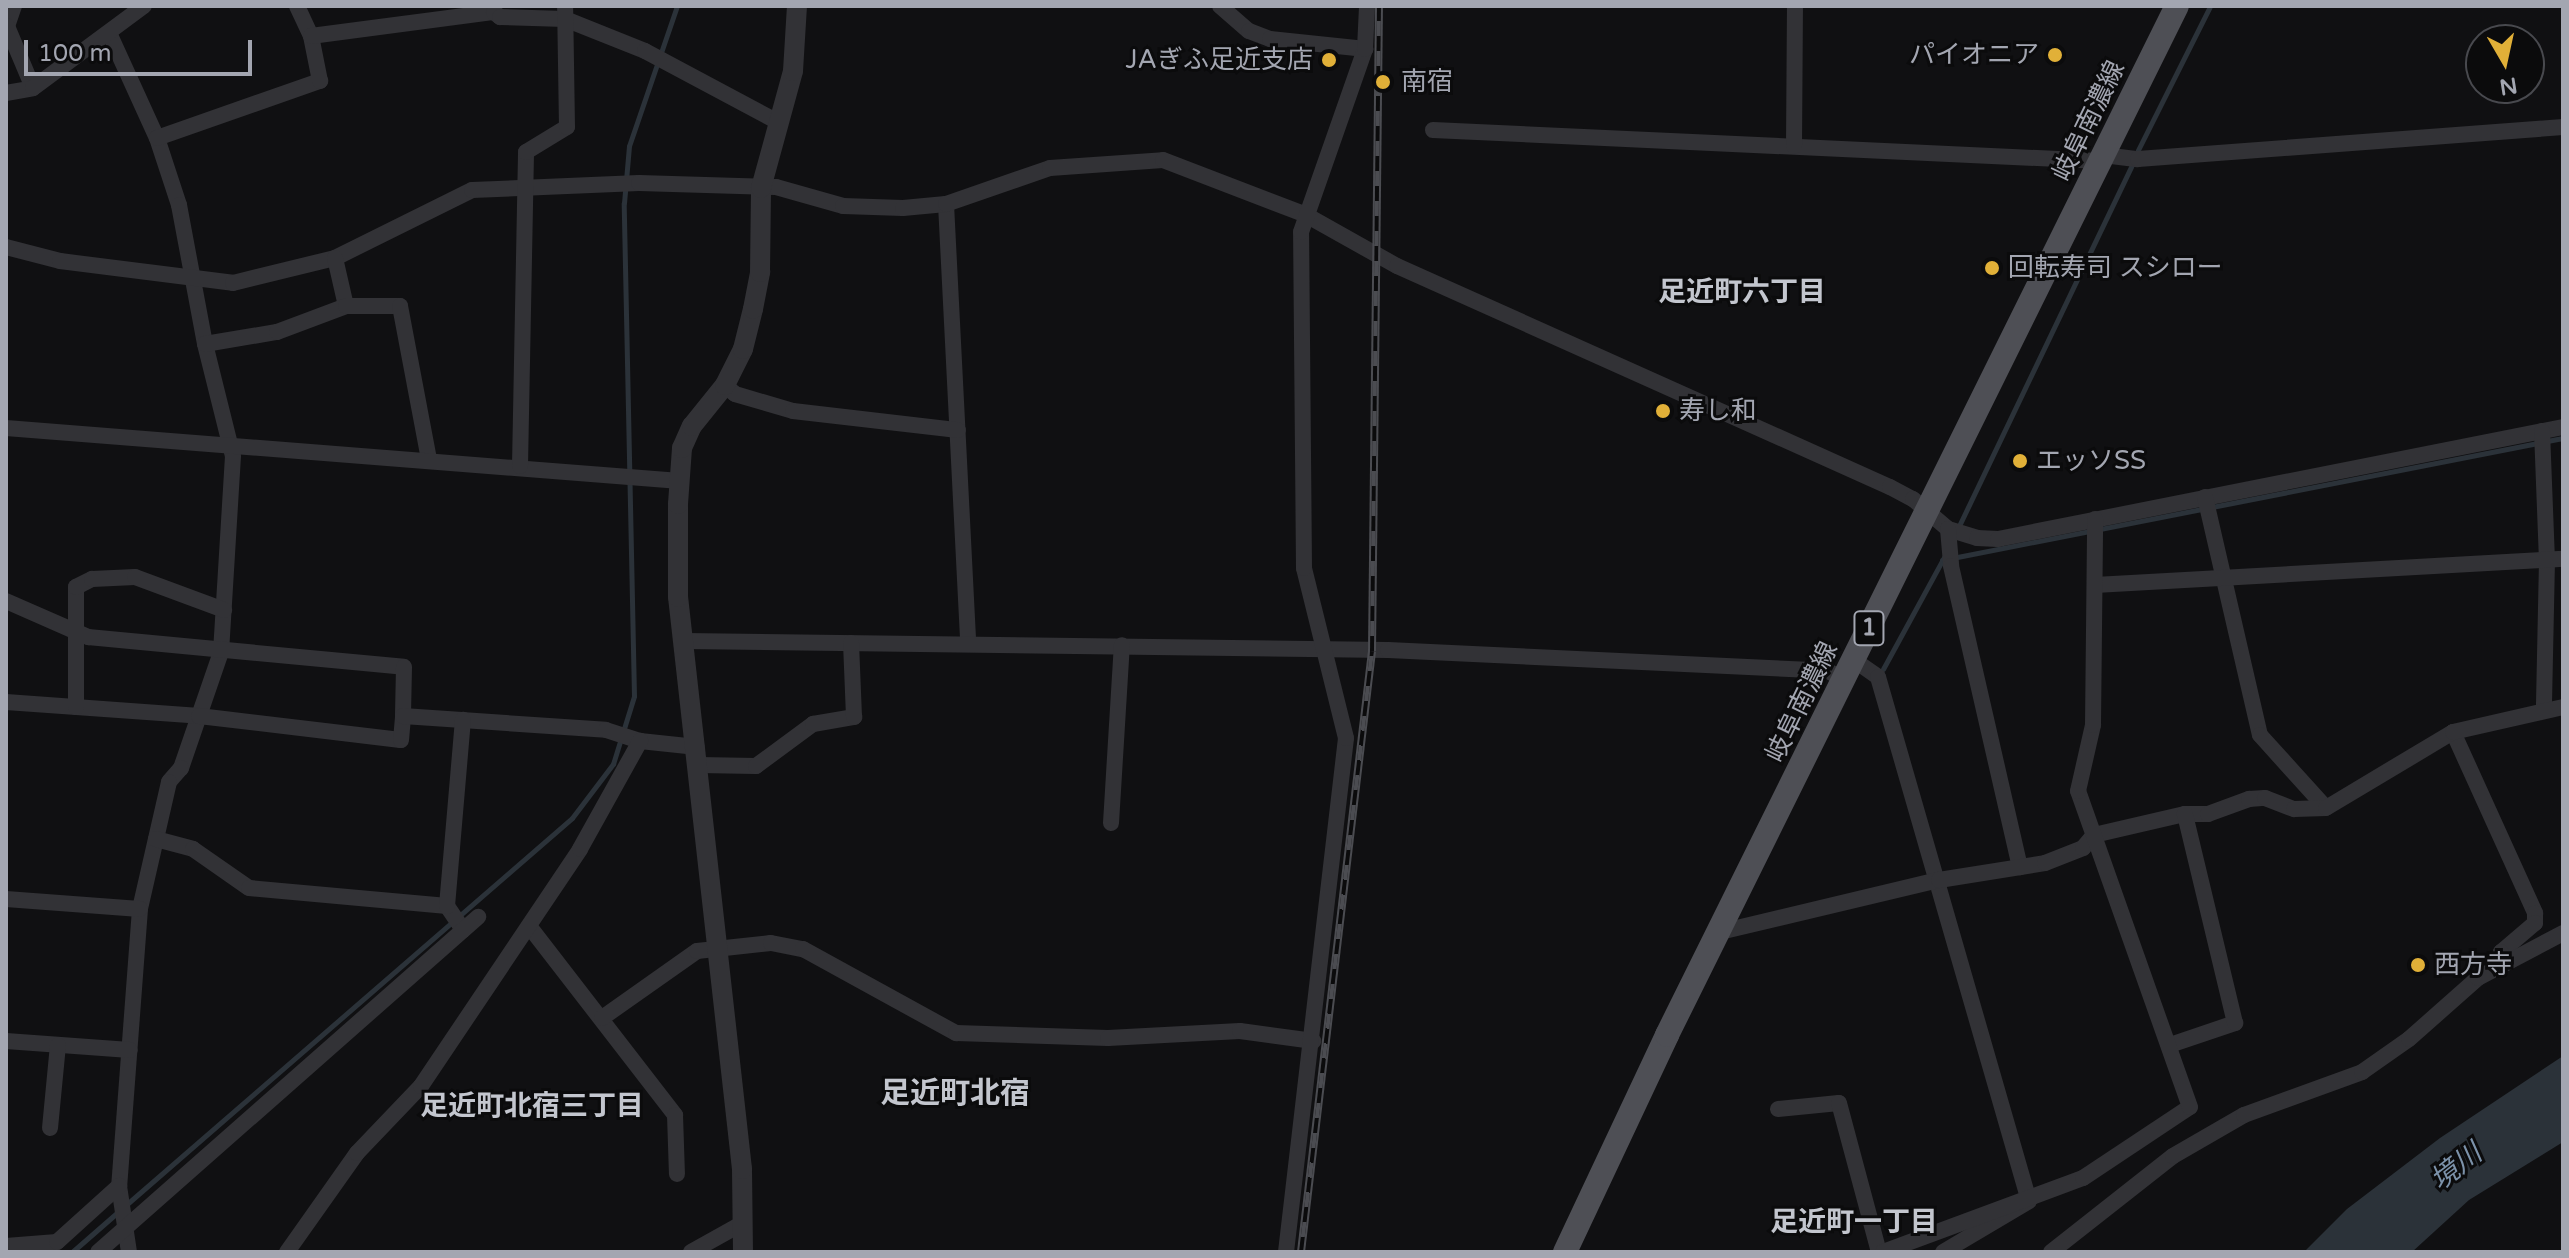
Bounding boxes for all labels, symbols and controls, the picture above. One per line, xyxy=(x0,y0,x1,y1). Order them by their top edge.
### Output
scale bar xyxy=(28,24,256,74)
north arrow xyxy=(2465,24,2545,104)
text: 100 m xyxy=(38,39,112,68)
place label: パイオニア xyxy=(1909,39,2039,71)
place label: JAぎふ足近支店 xyxy=(1125,44,1313,76)
marker: パイオニア xyxy=(2046,46,2064,64)
marker: JAぎふ足近支店 xyxy=(1320,51,1338,69)
street label: 岐阜南濃線 xyxy=(2046,56,2132,186)
place label: 南宿 xyxy=(1401,66,1453,98)
marker: 南宿 xyxy=(1372,71,1394,93)
text: N xyxy=(2498,72,2519,100)
place label: 回転寿司 スシロー xyxy=(2008,252,2223,284)
marker: 回転寿司 スシロー xyxy=(1983,259,2001,277)
district label: 足近町六丁目 xyxy=(1658,275,1826,309)
place label: 寿し和 xyxy=(1679,395,1757,427)
marker: 寿し和 xyxy=(1654,402,1672,420)
place label: エッソSS xyxy=(2036,445,2146,477)
marker: エッソSS xyxy=(2011,452,2029,470)
road number: 1 xyxy=(1853,608,1885,648)
street label: 岐阜南濃線 xyxy=(1759,637,1845,767)
place label: 西方寺 xyxy=(2434,949,2512,981)
marker: 西方寺 xyxy=(2409,956,2427,974)
district label: 足近町北宿 xyxy=(880,1076,1030,1112)
district label: 足近町北宿三丁目 xyxy=(420,1089,644,1123)
water label: 境川 xyxy=(2424,1137,2488,1197)
district label: 足近町一丁目 xyxy=(1770,1205,1938,1239)

